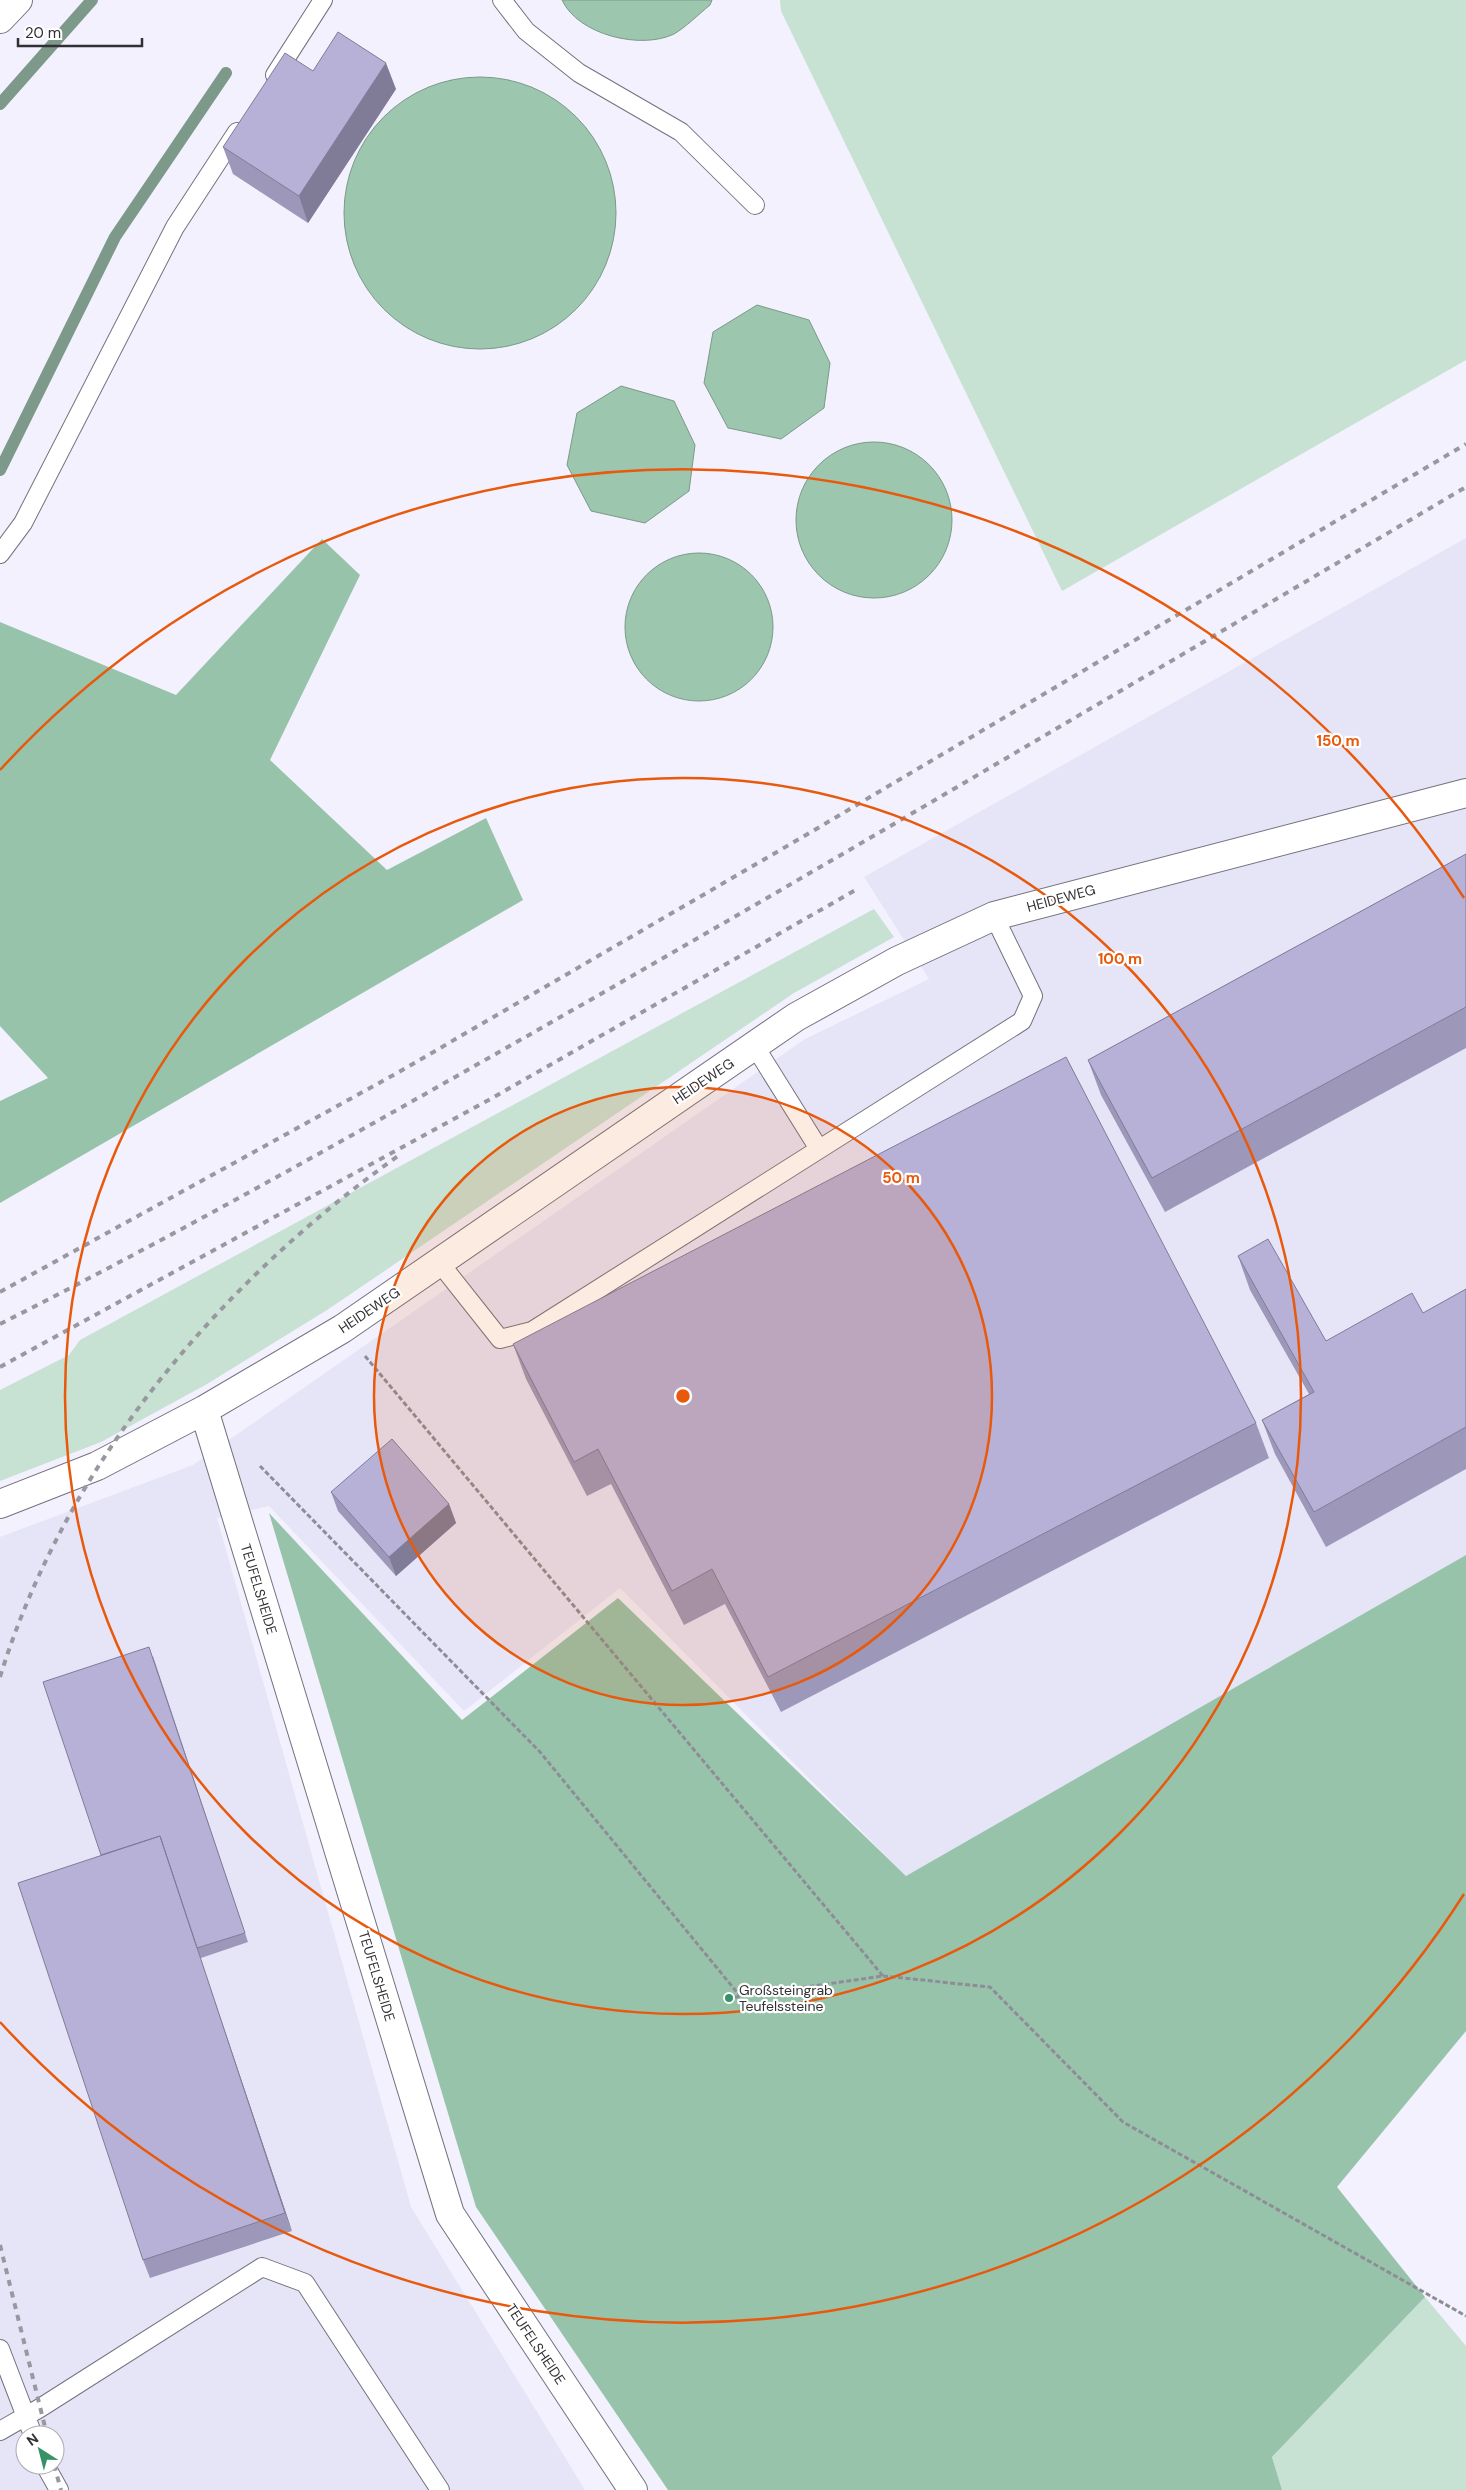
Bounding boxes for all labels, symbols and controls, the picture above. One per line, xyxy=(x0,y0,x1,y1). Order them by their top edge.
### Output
scale bar xyxy=(18,15,141,47)
text: 20 m xyxy=(25,23,61,43)
text: 150 m xyxy=(1317,731,1360,751)
street label: HEIDEWEG xyxy=(1025,880,1097,916)
text: 100 m xyxy=(1098,949,1142,969)
street label: HEIDEWEG xyxy=(669,1054,737,1108)
text: 50 m xyxy=(882,1168,920,1188)
street label: HEIDEWEG xyxy=(335,1283,403,1337)
centre of rings xyxy=(674,1387,692,1405)
street label: TEUFELSHEIDE xyxy=(237,1542,281,1637)
street label: TEUFELSHEIDE xyxy=(355,1929,399,2024)
place label: Großsteingrab Teufelssteine xyxy=(739,1981,833,2015)
marker: Großsteingrab Teufelssteine xyxy=(723,1992,735,2004)
street label: TEUFELSHEIDE xyxy=(502,2300,570,2388)
north arrow xyxy=(15,2425,65,2475)
text: N xyxy=(23,2429,42,2450)

